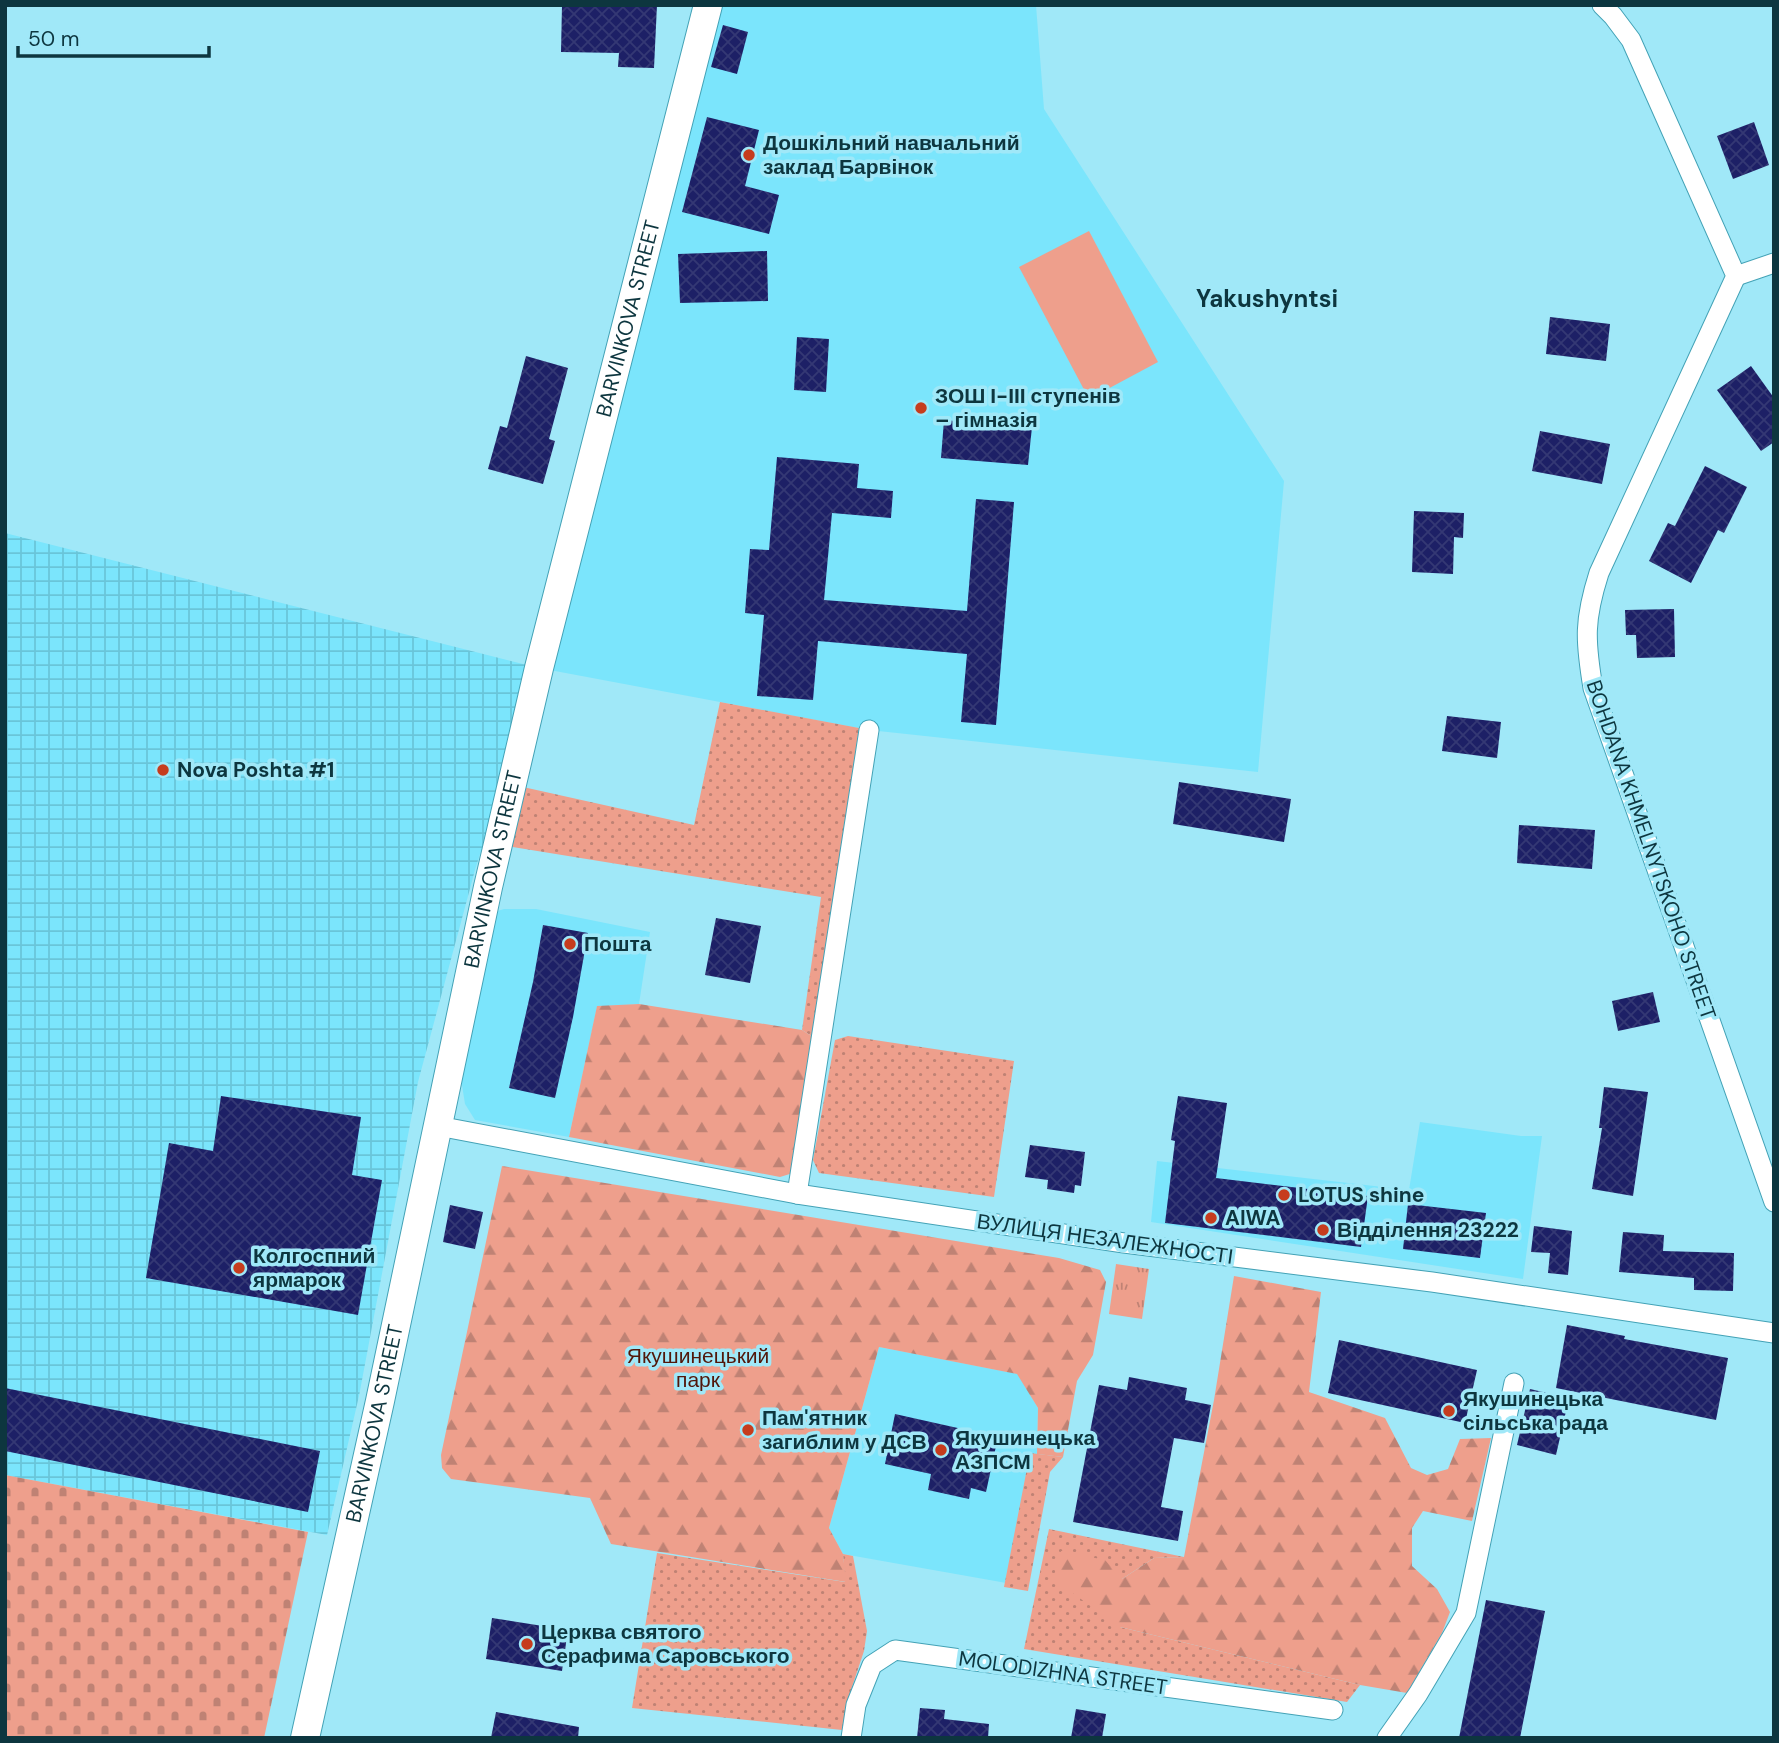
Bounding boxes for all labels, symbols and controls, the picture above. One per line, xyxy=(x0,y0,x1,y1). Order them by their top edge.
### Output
scale bar xyxy=(18,14,208,58)
text: 50 m xyxy=(28,25,79,53)
place label: Дошкільний навчальний заклад Барвінок xyxy=(763,129,1020,181)
marker: Дошкільний навчальний заклад Барвінок xyxy=(741,147,757,163)
street label: BARVINKOVA STREET xyxy=(590,217,667,420)
district label: Yakushyntsi xyxy=(1196,283,1338,314)
place label: ЗОШ І-ІІІ ступенів – гімназія xyxy=(935,382,1121,434)
marker: ЗОШ І-ІІІ ступенів – гімназія xyxy=(913,400,929,416)
street label: BOHDANA KHMELNYTSKOHO STREET xyxy=(1580,676,1722,1024)
place label: Nova Poshta #1 xyxy=(177,756,334,784)
marker: Nova Poshta #1 xyxy=(155,762,171,778)
street label: BARVINKOVA STREET xyxy=(457,767,529,971)
place label: Пошта xyxy=(584,930,652,958)
marker: Пошта xyxy=(562,936,578,952)
place label: LOTUS shine xyxy=(1298,1181,1424,1209)
marker: LOTUS shine xyxy=(1276,1187,1292,1203)
place label: AIWA xyxy=(1225,1204,1281,1232)
street label: ВУЛИЦЯ НЕЗАЛЕЖНОСТІ xyxy=(975,1207,1235,1271)
marker: AIWA xyxy=(1203,1210,1219,1226)
place label: Відділення 23222 xyxy=(1337,1216,1519,1244)
marker: Відділення 23222 xyxy=(1315,1222,1331,1238)
place label: Колгоспний ярмарок xyxy=(252,1242,375,1294)
marker: Колгоспний ярмарок xyxy=(231,1260,247,1276)
street label: BARVINKOVA STREET xyxy=(339,1322,410,1525)
park label: Якушинецький парк xyxy=(627,1342,769,1394)
place label: Якушинецька сільська рада xyxy=(1463,1385,1608,1437)
marker: Якушинецька сільська рада xyxy=(1441,1403,1457,1419)
place label: Пам'ятник загиблим у ДСВ xyxy=(762,1404,927,1456)
marker: Пам'ятник загиблим у ДСВ xyxy=(740,1422,756,1438)
place label: Якушинецька АЗПСМ xyxy=(955,1424,1095,1476)
marker: Якушинецька АЗПСМ xyxy=(933,1442,949,1458)
place label: Церква святого Серафима Саровського xyxy=(541,1618,790,1670)
marker: Церква святого Серафима Саровського xyxy=(519,1636,535,1652)
street label: MOLODIZHNA STREET xyxy=(957,1644,1169,1702)

